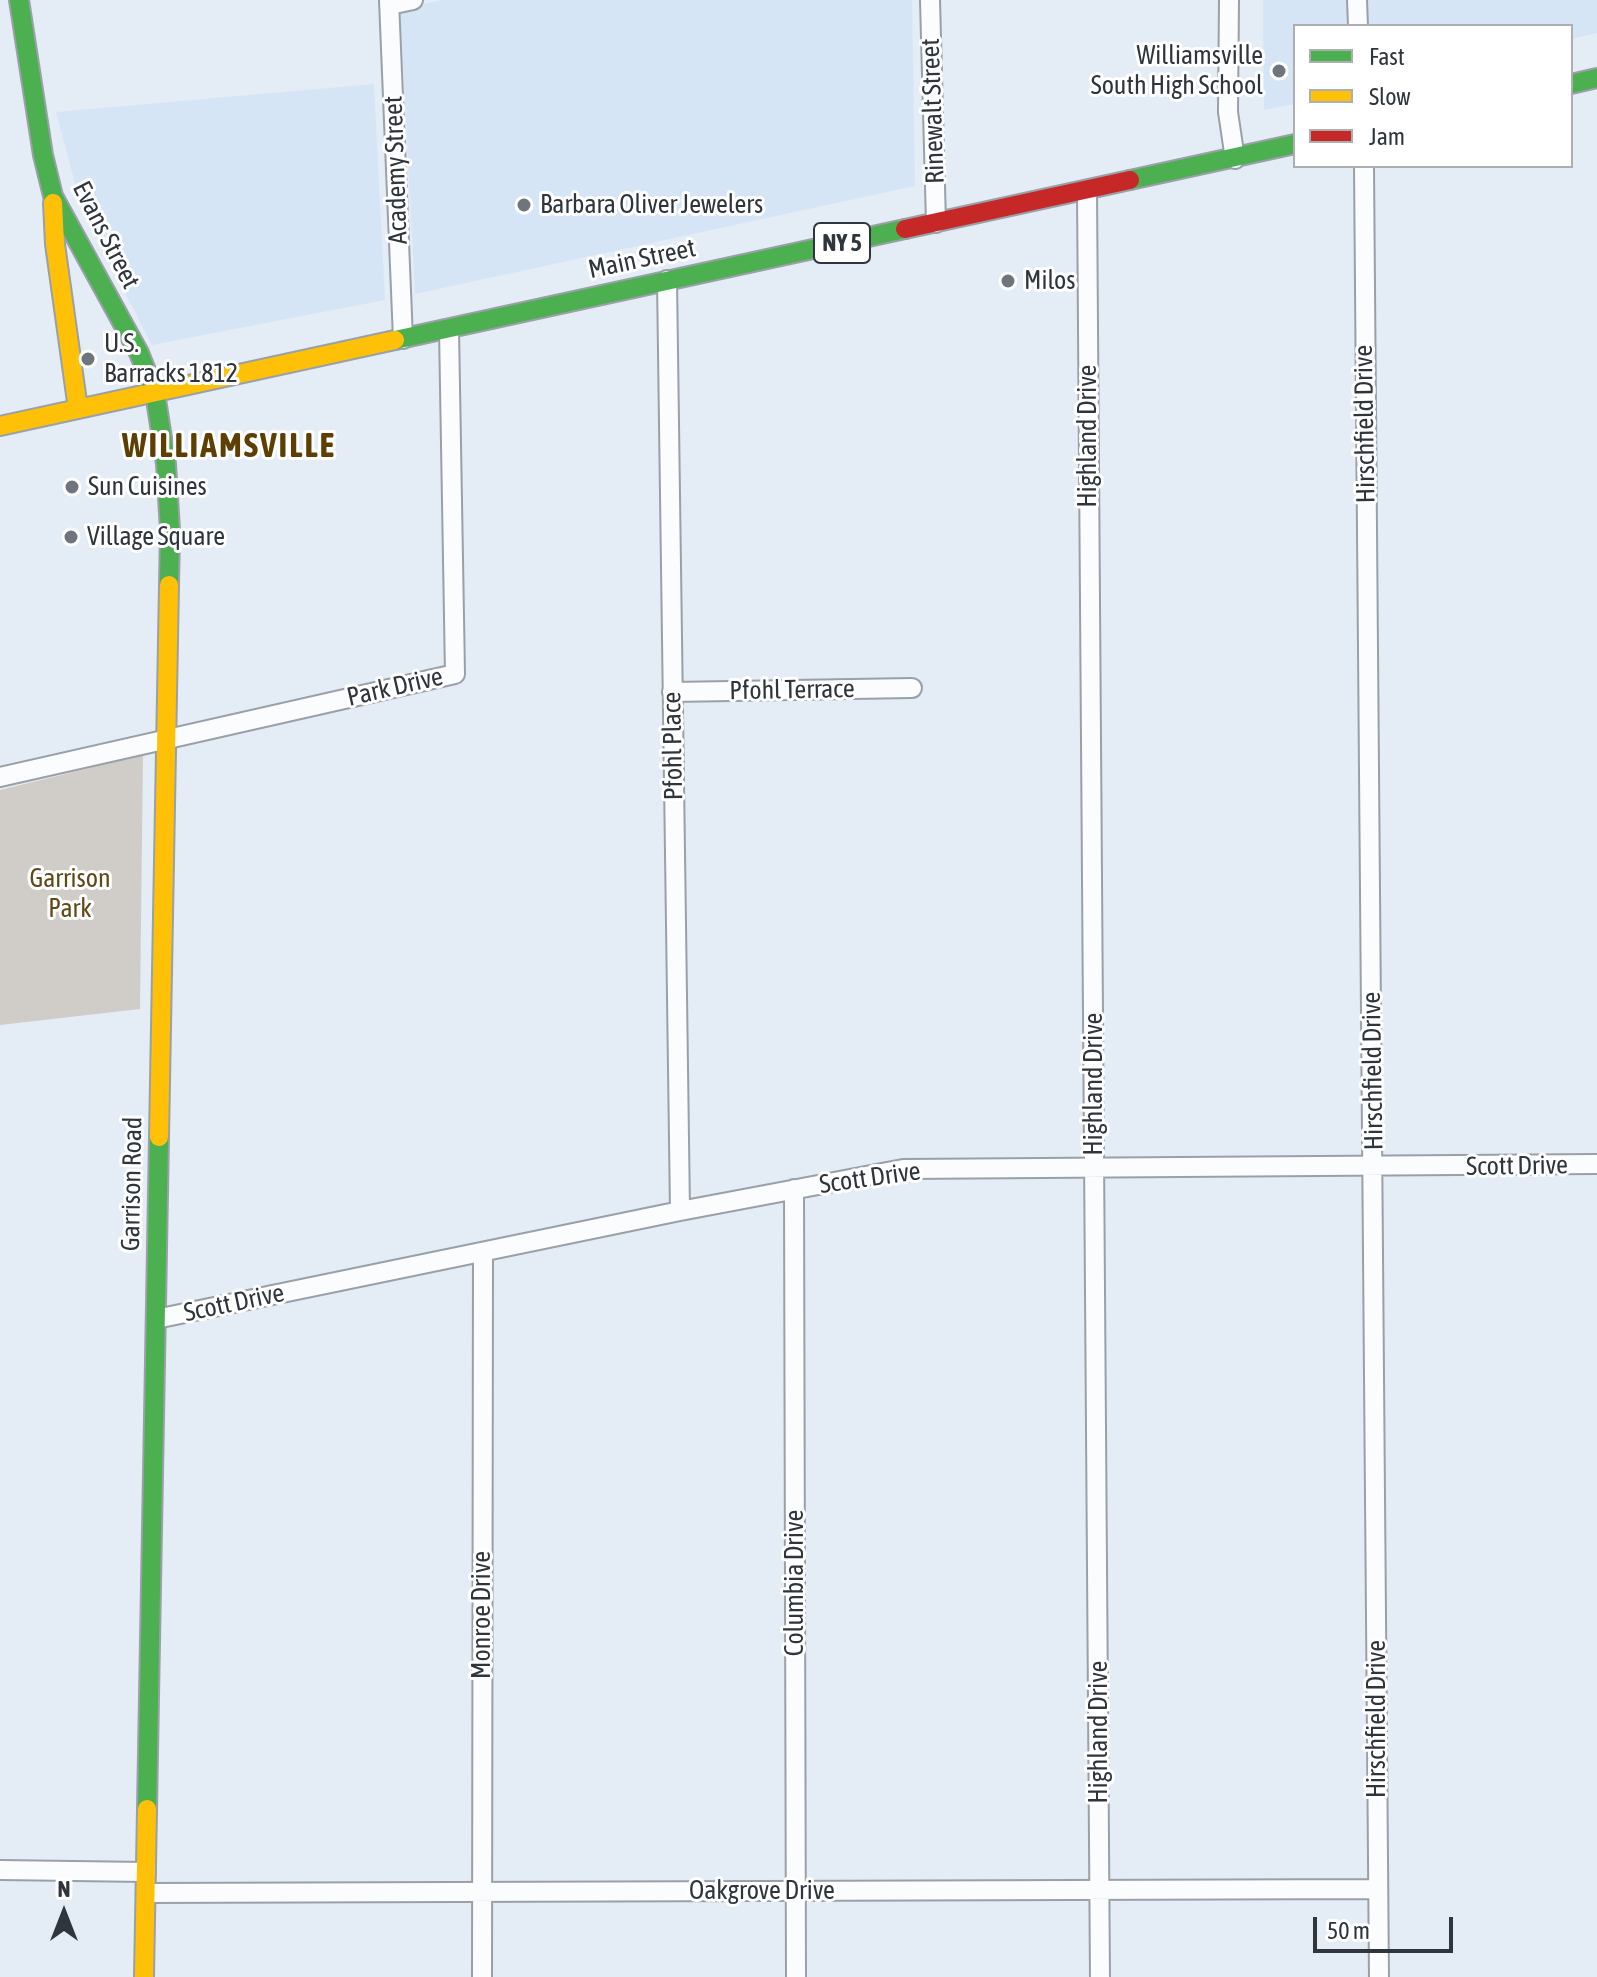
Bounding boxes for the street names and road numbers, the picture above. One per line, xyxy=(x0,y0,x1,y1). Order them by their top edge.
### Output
street label: Rinewalt Street xyxy=(915,38,951,184)
street label: Academy Street xyxy=(378,95,414,245)
street label: Evans Street xyxy=(66,176,146,294)
road number: NY 5 xyxy=(814,223,870,263)
street label: Main Street xyxy=(586,232,698,286)
street label: Hirschfield Drive xyxy=(1348,345,1382,503)
street label: Highland Drive xyxy=(1072,365,1104,507)
street label: Park Drive xyxy=(344,661,446,713)
street label: Pfohl Terrace xyxy=(729,673,855,707)
street label: Pfohl Place xyxy=(656,692,690,800)
street label: Hirschfield Drive xyxy=(1356,992,1390,1150)
street label: Highland Drive xyxy=(1078,1013,1110,1155)
street label: Garrison Road xyxy=(115,1117,149,1251)
street label: Scott Drive xyxy=(1466,1150,1568,1182)
street label: Scott Drive xyxy=(817,1155,923,1201)
street label: Scott Drive xyxy=(181,1277,287,1329)
street label: Columbia Drive xyxy=(779,1510,811,1656)
street label: Monroe Drive xyxy=(466,1551,498,1679)
street label: Hirschfield Drive xyxy=(1361,1640,1393,1798)
street label: Highland Drive xyxy=(1083,1661,1115,1803)
street label: Oakgrove Drive xyxy=(689,1875,835,1907)

